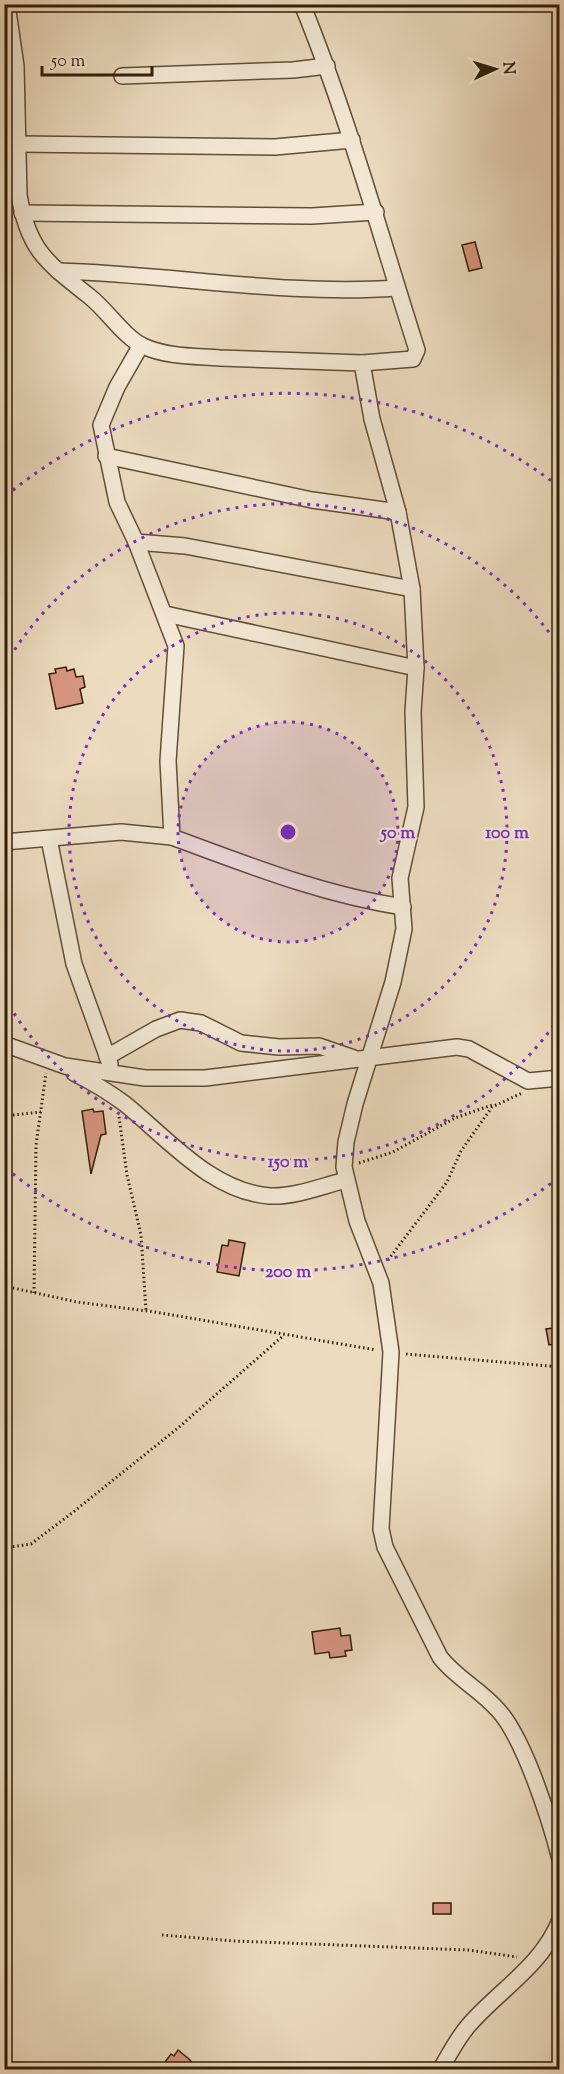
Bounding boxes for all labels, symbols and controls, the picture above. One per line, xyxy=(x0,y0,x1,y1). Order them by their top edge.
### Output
scale bar xyxy=(42,39,152,77)
north arrow xyxy=(465,39,525,99)
text: 50 m xyxy=(50,49,86,75)
text: N xyxy=(496,61,519,76)
text: 50 m xyxy=(379,821,415,847)
text: 100 m xyxy=(485,821,529,847)
centre of rings xyxy=(278,822,298,842)
text: 150 m xyxy=(268,1150,308,1176)
text: 200 m xyxy=(265,1260,311,1286)

